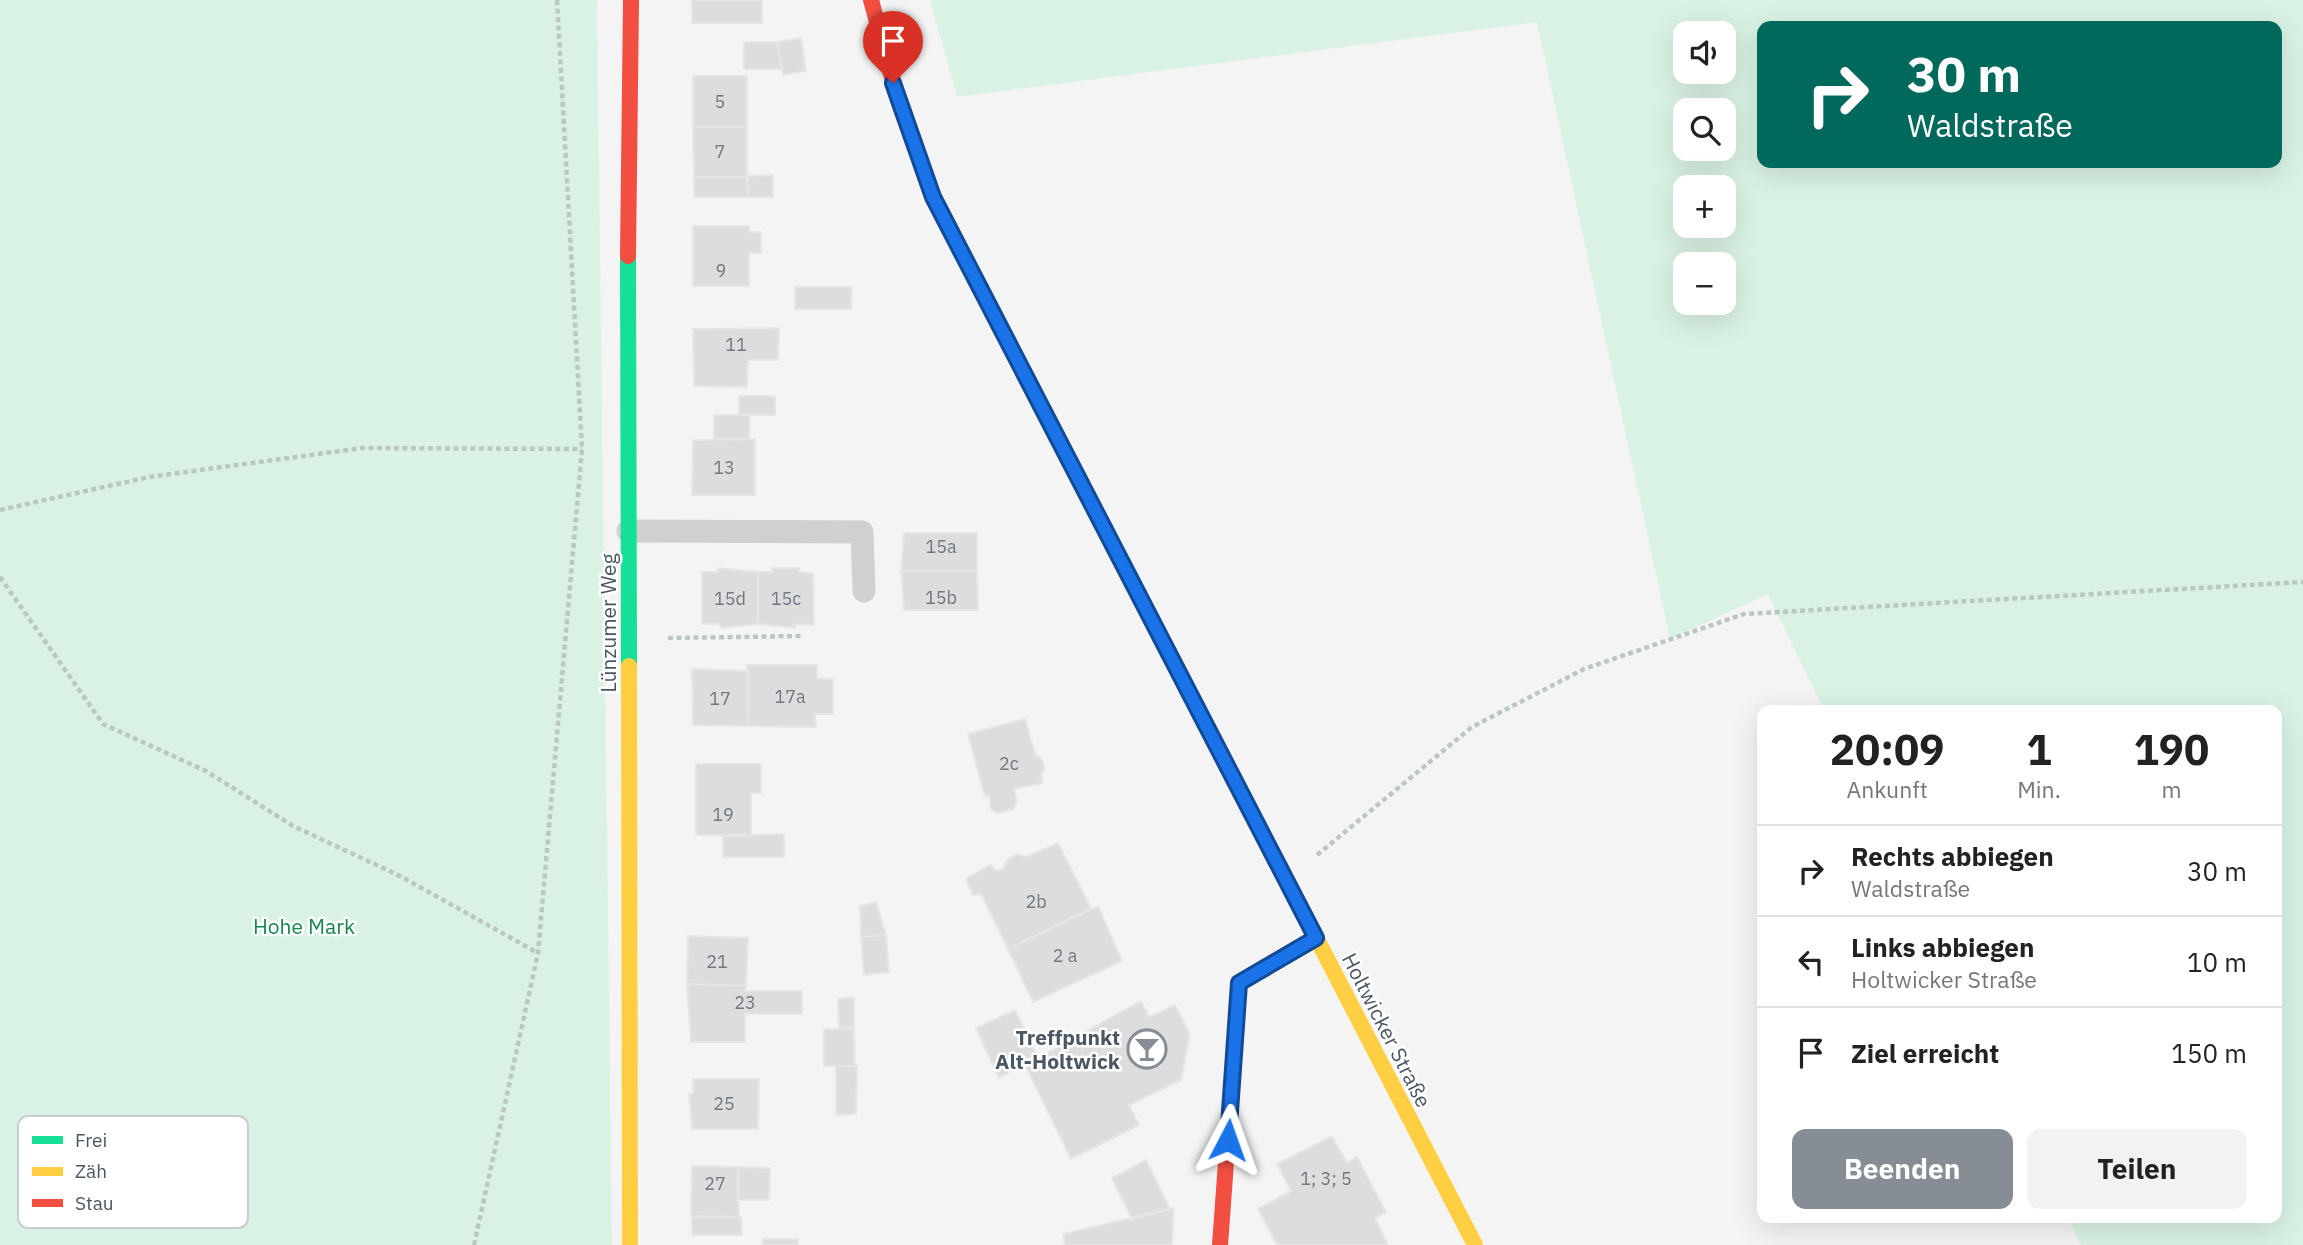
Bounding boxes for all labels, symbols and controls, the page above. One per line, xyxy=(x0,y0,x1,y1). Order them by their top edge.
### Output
pin xyxy=(863,11,923,83)
map controls xyxy=(1673,21,1736,315)
button: sound xyxy=(1673,21,1736,84)
icon: arrive xyxy=(874,22,912,60)
text: 30 m xyxy=(1907,42,2021,105)
icon: right xyxy=(1792,49,1883,140)
house number: 5 xyxy=(715,90,725,113)
button: search xyxy=(1673,98,1736,161)
text: Waldstraße xyxy=(1907,104,2073,146)
house number: 7 xyxy=(715,140,725,163)
button: + xyxy=(1673,175,1736,238)
button: − xyxy=(1673,252,1736,315)
house number: 9 xyxy=(716,259,726,282)
house number: 11 xyxy=(725,333,747,356)
house number: 13 xyxy=(713,456,735,479)
house number: 15a xyxy=(925,535,957,558)
street label: Lünzumer Weg xyxy=(594,553,622,693)
house number: 15b xyxy=(925,586,957,609)
house number: 15d xyxy=(714,587,746,610)
house number: 15c xyxy=(771,587,801,610)
house number: 17a xyxy=(774,685,806,708)
house number: 17 xyxy=(709,687,731,710)
text: 20:09 xyxy=(1830,722,1944,777)
text: 1 xyxy=(2026,722,2052,777)
text: 190 xyxy=(2134,722,2209,777)
house number: 2c xyxy=(999,752,1019,775)
text: Ankunft xyxy=(1846,774,1928,804)
text: Min. xyxy=(2017,774,2061,804)
text: m xyxy=(2161,774,2181,804)
house number: 19 xyxy=(712,803,734,826)
text: Rechts abbiegen xyxy=(1851,839,2054,873)
icon: right xyxy=(1792,852,1830,890)
text: 30 m xyxy=(2187,854,2247,888)
text: Waldstraße xyxy=(1851,873,1970,903)
house number: 2b xyxy=(1025,890,1047,913)
park label: Hohe Mark xyxy=(253,912,355,940)
text: Links abbiegen xyxy=(1851,930,2034,964)
icon: left xyxy=(1792,943,1830,981)
house number: 2 a xyxy=(1053,944,1078,967)
text: 10 m xyxy=(2187,945,2247,979)
street label: Holtwicker Straße xyxy=(1336,948,1438,1112)
house number: 21 xyxy=(706,950,728,973)
text: Holtwicker Straße xyxy=(1851,964,2037,994)
house number: 23 xyxy=(734,991,756,1014)
place label: Treffpunkt Alt-Holtwick xyxy=(995,1023,1121,1075)
bar icon: Treffpunkt Alt-Holtwick xyxy=(1126,1028,1168,1070)
icon: arrive xyxy=(1792,1034,1830,1072)
text: Ziel erreicht xyxy=(1851,1036,1999,1070)
text: 150 m xyxy=(2171,1036,2247,1070)
house number: 25 xyxy=(713,1092,735,1115)
position arrow xyxy=(1191,1103,1265,1177)
legend xyxy=(18,1116,248,1228)
text: Frei xyxy=(75,1128,107,1152)
button: Beenden xyxy=(1792,1129,2013,1209)
button: Teilen xyxy=(2027,1129,2247,1209)
text: Zäh xyxy=(75,1159,107,1183)
house number: 1; 3; 5 xyxy=(1300,1167,1352,1190)
house number: 27 xyxy=(704,1172,726,1195)
text: Stau xyxy=(75,1191,114,1215)

